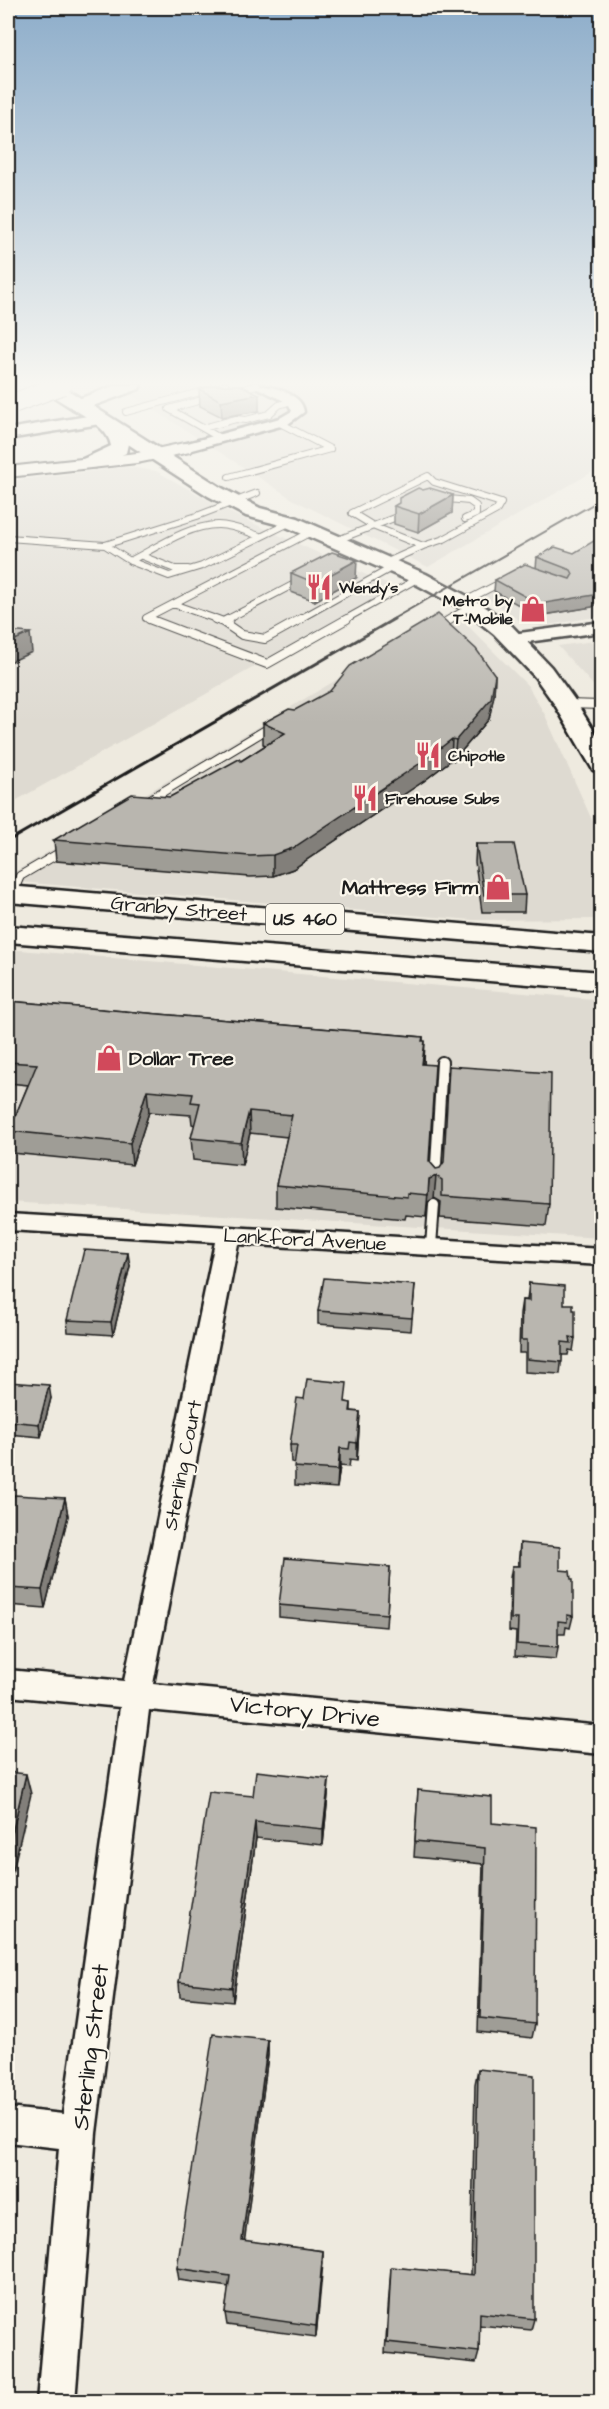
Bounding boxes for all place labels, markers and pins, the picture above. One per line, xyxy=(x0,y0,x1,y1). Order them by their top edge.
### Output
restaurant icon: Wendy's xyxy=(304,572,334,602)
place label: Wendy's xyxy=(338,577,398,600)
place label: Metro by T-Mobile xyxy=(443,590,513,630)
shop icon: Metro by T-Mobile xyxy=(518,594,548,624)
restaurant icon: Chipotle xyxy=(413,740,443,770)
place label: Chipotle xyxy=(448,745,506,767)
restaurant icon: Firehouse Subs xyxy=(350,783,380,813)
place label: Firehouse Subs xyxy=(385,788,500,810)
shop icon: Mattress Firm xyxy=(483,872,513,902)
place label: Mattress Firm xyxy=(342,874,478,902)
shop icon: Dollar Tree xyxy=(94,1043,124,1073)
place label: Dollar Tree xyxy=(129,1045,234,1073)

